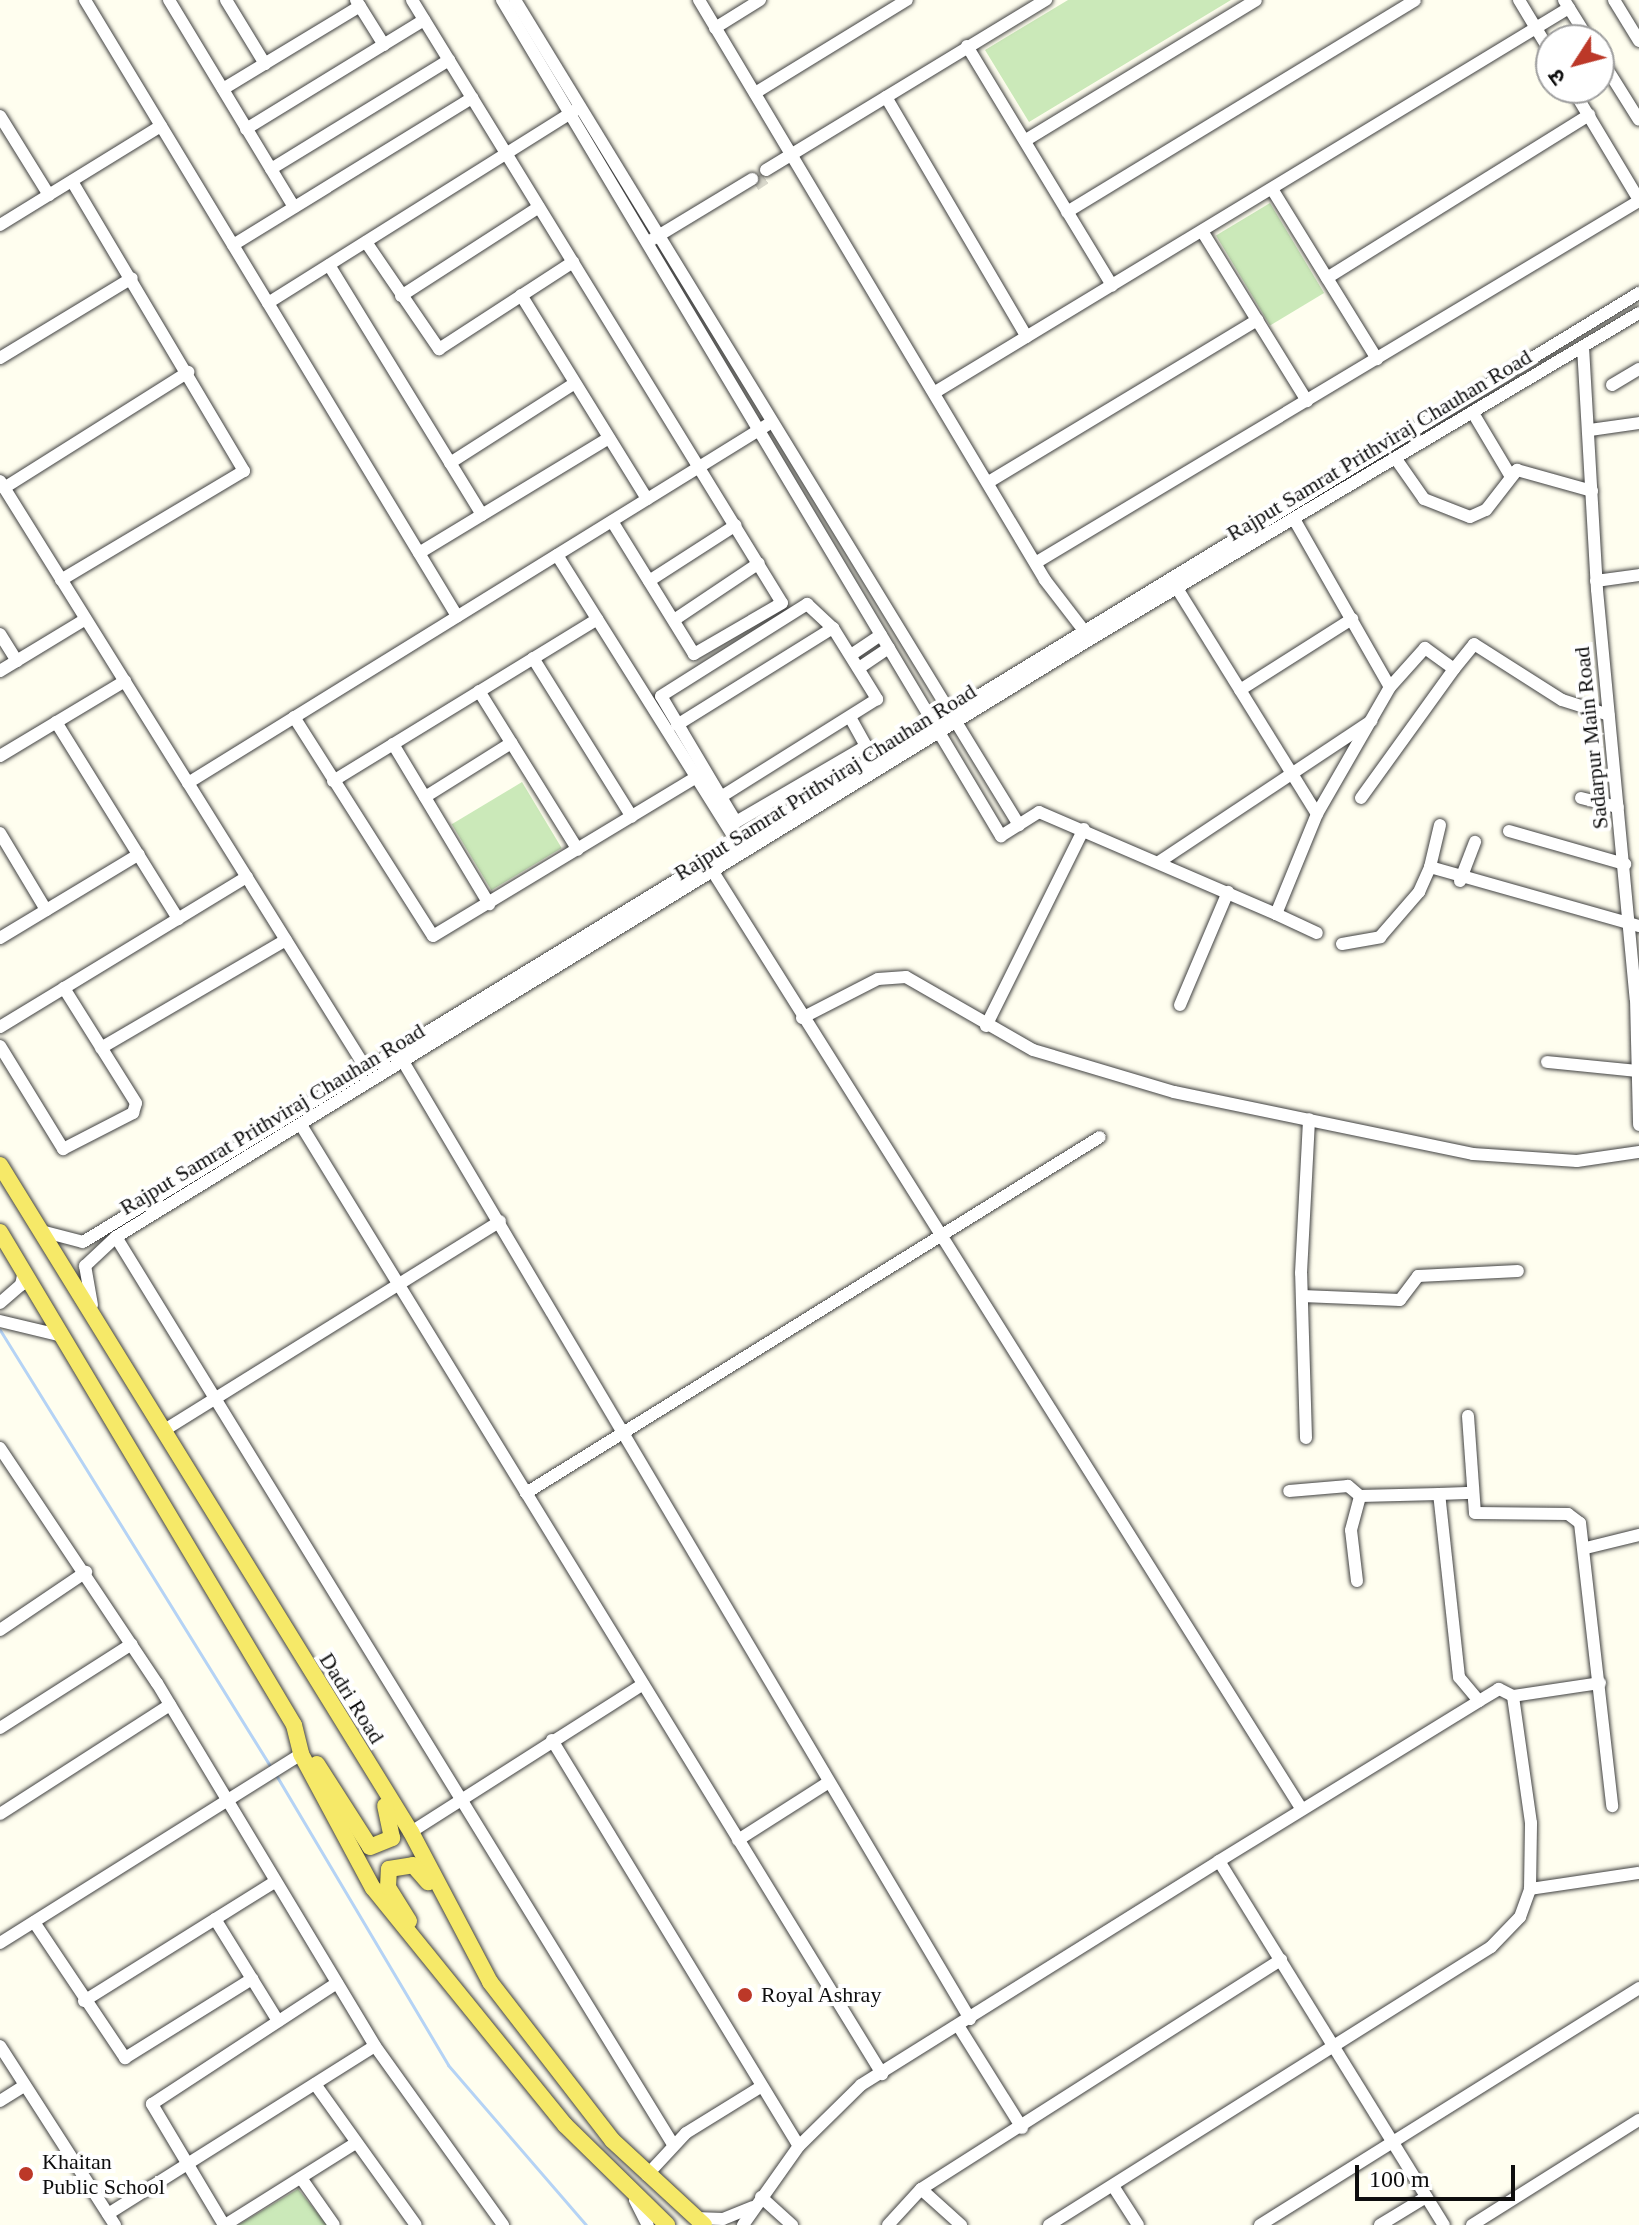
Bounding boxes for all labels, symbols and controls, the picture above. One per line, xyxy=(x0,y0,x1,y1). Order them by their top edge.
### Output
north arrow xyxy=(1535,24,1615,104)
text: उ xyxy=(1543,65,1571,90)
street label: Rajput Samrat Prithviraj Chauhan Road xyxy=(1222,343,1536,547)
street label: Sadarpur Main Road xyxy=(1568,645,1614,831)
street label: Rajput Samrat Prithviraj Chauhan Road xyxy=(669,678,981,886)
street label: Rajput Samrat Prithviraj Chauhan Road xyxy=(115,1017,429,1221)
street label: Dadri Road xyxy=(314,1648,390,1748)
place label: Royal Ashray xyxy=(761,1982,883,2008)
marker: Royal Ashray xyxy=(736,1986,754,2004)
place label: Khaitan Public School xyxy=(42,2148,165,2200)
scale bar xyxy=(1359,2149,1519,2199)
marker: Khaitan Public School xyxy=(17,2165,35,2183)
text: 100 m xyxy=(1369,2166,1430,2192)

